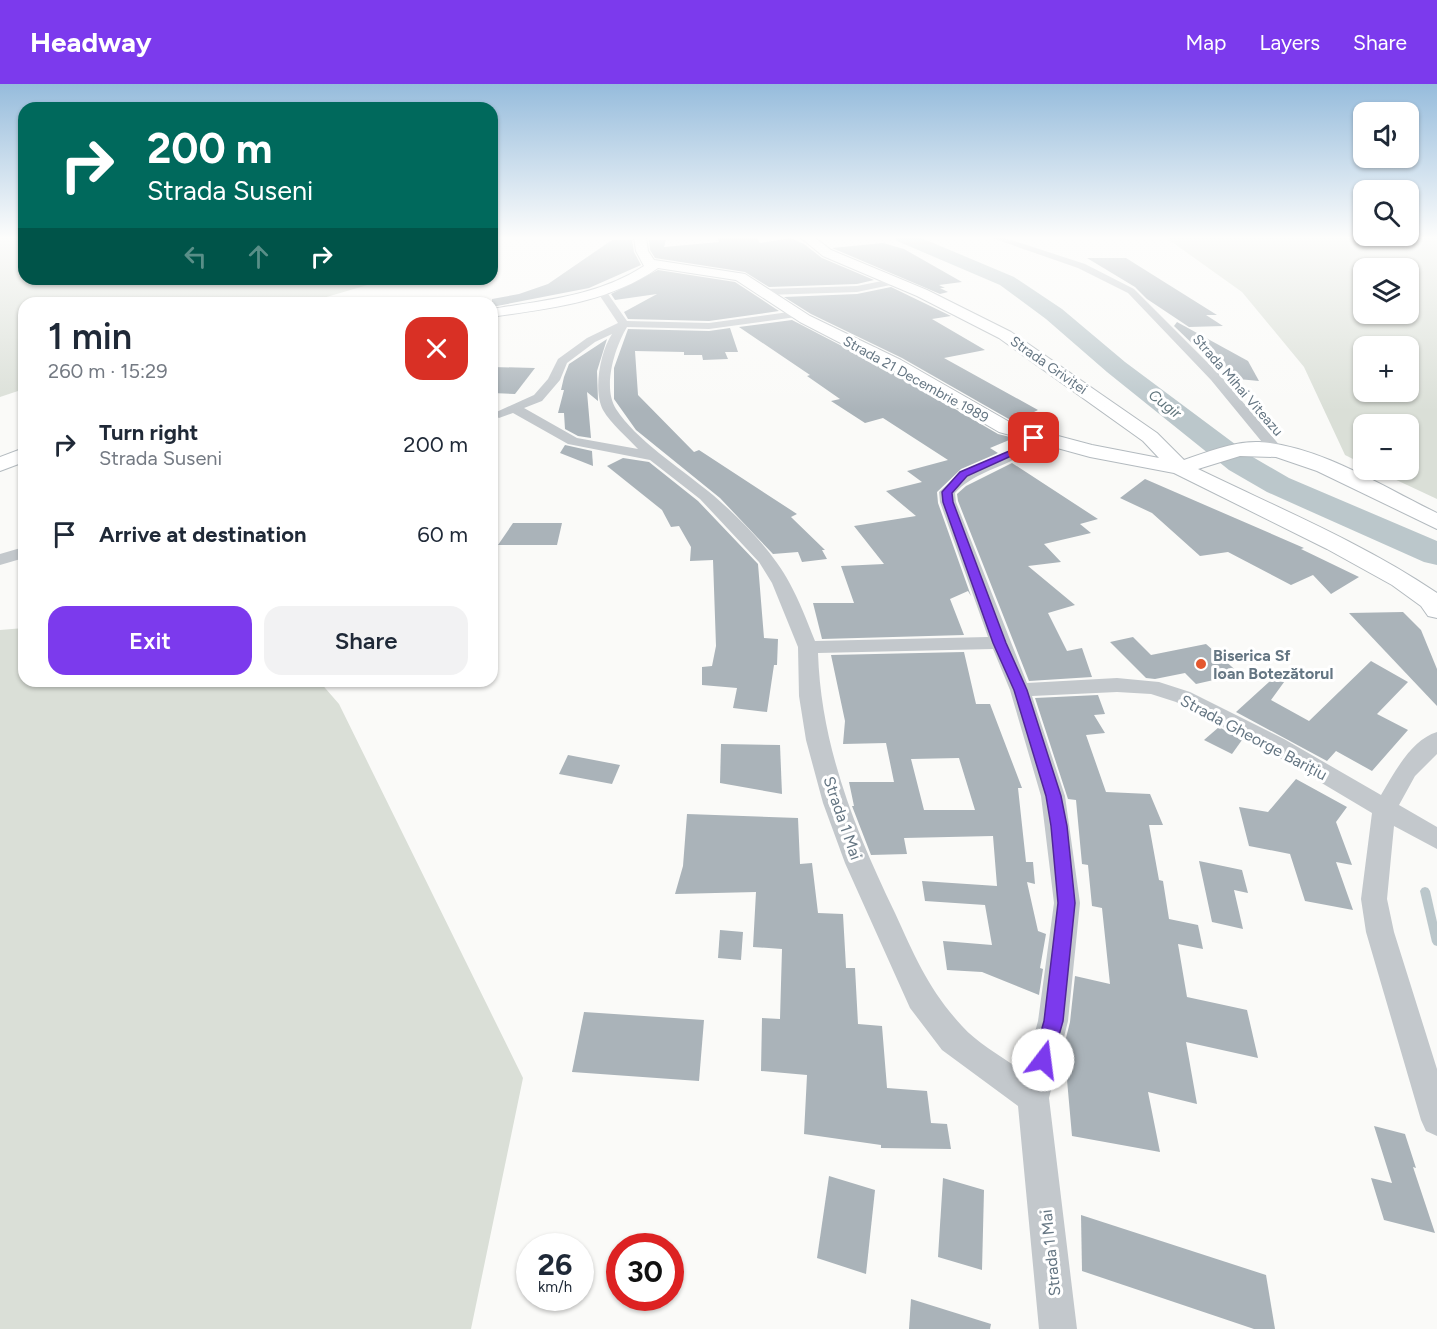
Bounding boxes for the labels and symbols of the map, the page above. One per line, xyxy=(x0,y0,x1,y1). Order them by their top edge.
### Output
street label: Strada Mihai Viteazu xyxy=(1189,331,1286,440)
street label: Strada 21 Decembrie 1989 xyxy=(840,332,991,427)
street label: Strada Griviței xyxy=(1007,333,1090,398)
water label: Cugir xyxy=(1145,386,1186,423)
pin xyxy=(1008,412,1059,463)
place label: Biserica Sf Ioan Botezătorul xyxy=(1213,646,1333,683)
marker: Biserica Sf Ioan Botezătorul xyxy=(1194,657,1208,671)
street label: Strada Gheorge Barițiu xyxy=(1177,691,1330,784)
street label: Strada 1 Mai xyxy=(819,774,866,862)
position arrow xyxy=(1011,1028,1075,1092)
street label: Strada 1 Mai xyxy=(1037,1209,1064,1297)
speed limit sign: 30 xyxy=(606,1233,684,1311)

